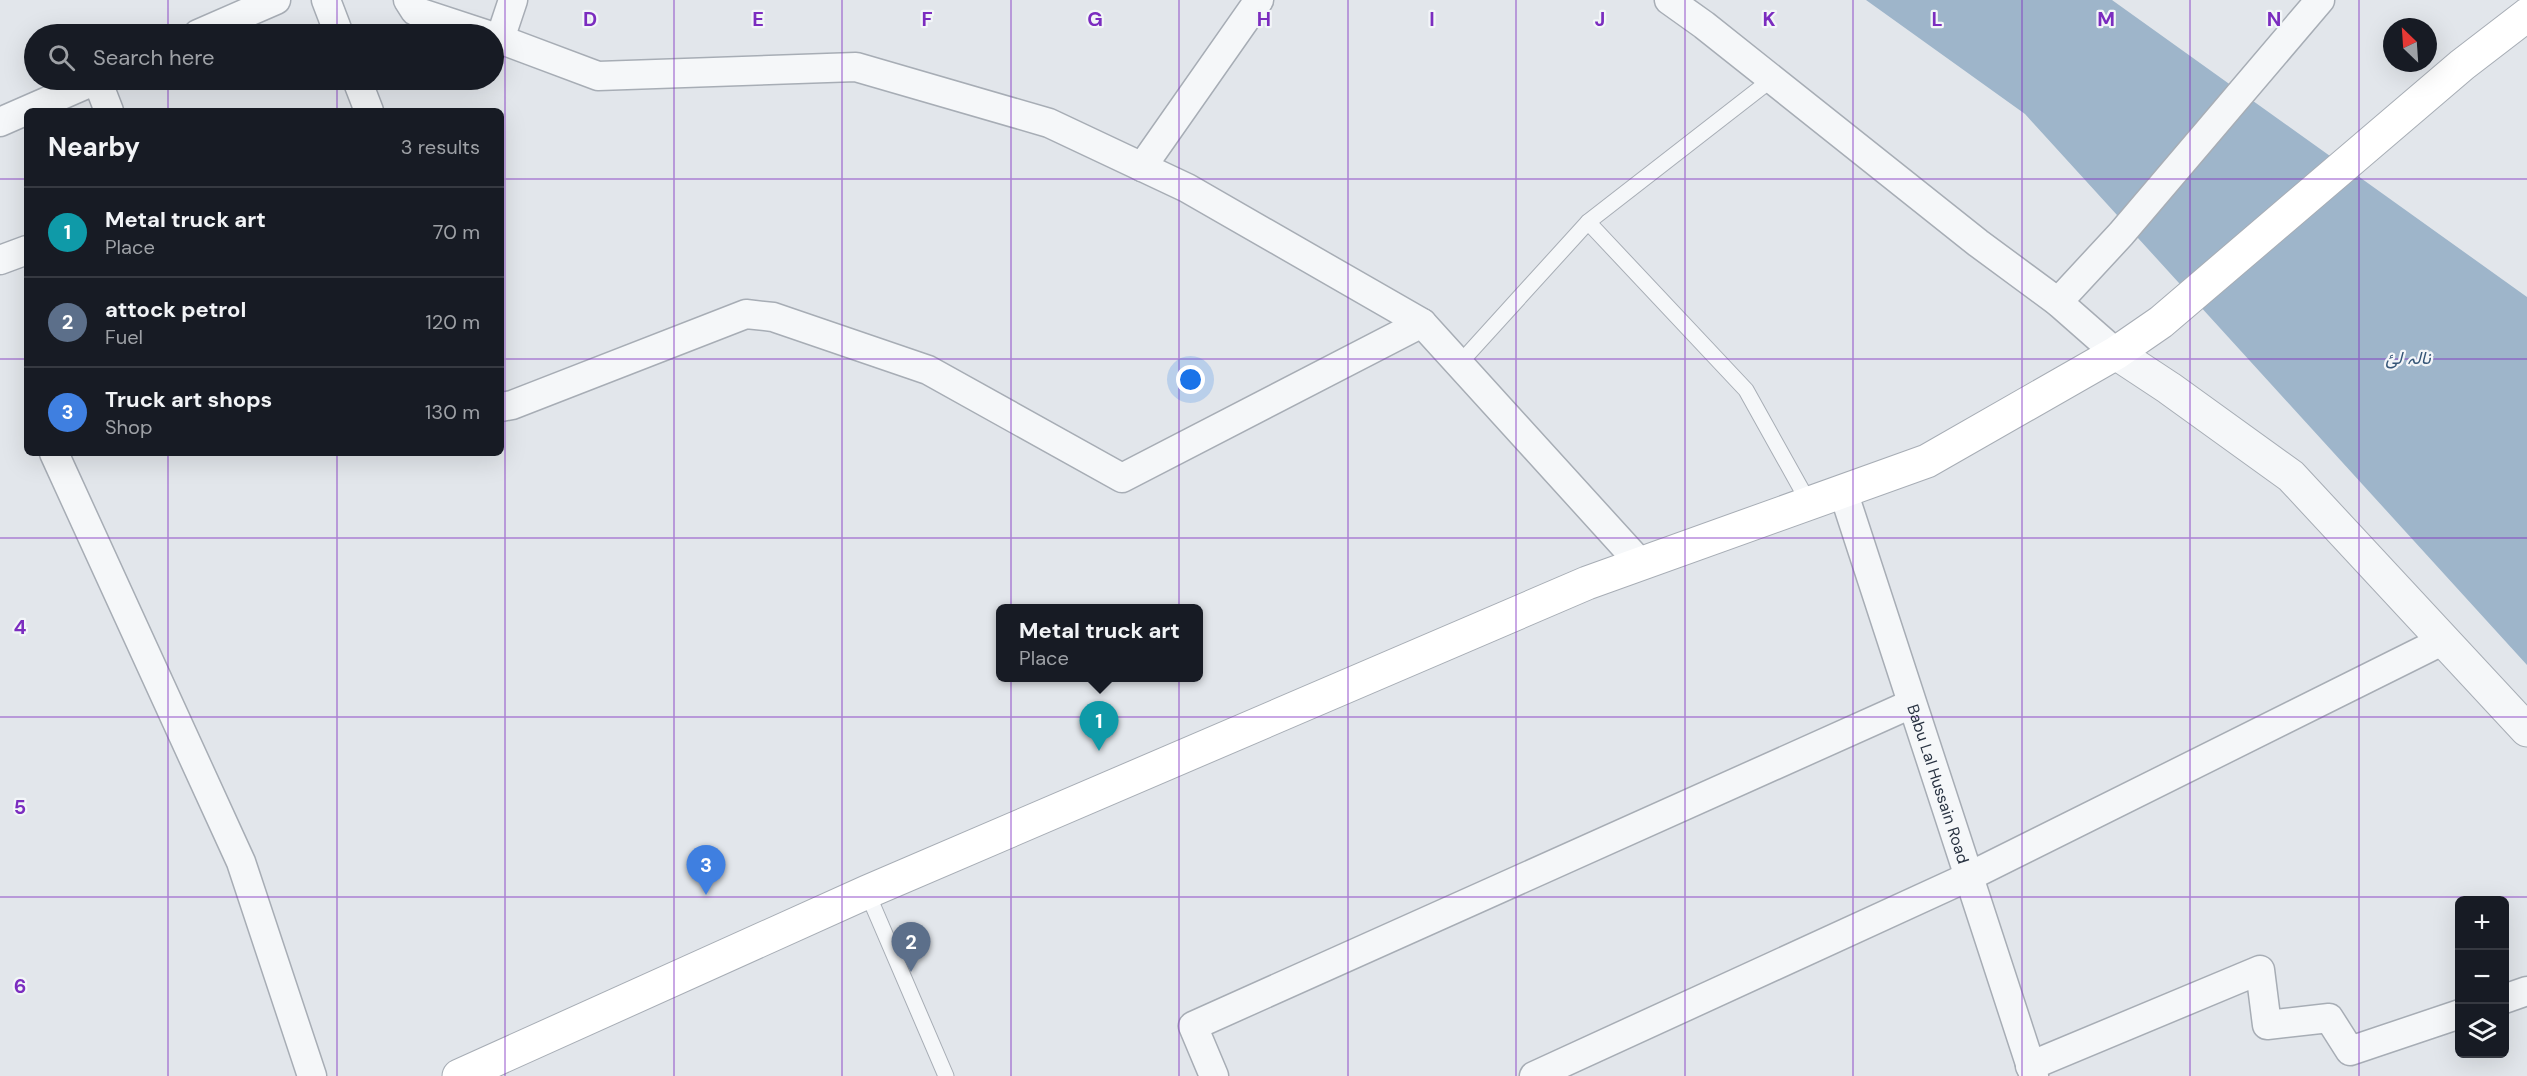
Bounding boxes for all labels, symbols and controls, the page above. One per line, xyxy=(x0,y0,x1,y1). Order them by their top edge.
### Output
text: D xyxy=(583,6,597,32)
text: E xyxy=(752,6,764,32)
text: F xyxy=(921,6,933,32)
text: G xyxy=(1087,6,1103,32)
text: H xyxy=(1257,6,1271,32)
text: I xyxy=(1429,6,1435,32)
text: J xyxy=(1595,6,1605,32)
text: K xyxy=(1762,6,1776,32)
text: L xyxy=(1931,6,1943,32)
text: M xyxy=(2097,6,2115,32)
text: N xyxy=(2267,6,2281,32)
north arrow xyxy=(2383,18,2437,72)
search box xyxy=(24,24,504,90)
icon: search xyxy=(45,41,78,74)
text: Search here xyxy=(93,43,214,72)
text: Nearby xyxy=(48,130,140,164)
text: 3 results xyxy=(401,134,480,160)
text: Metal truck art xyxy=(105,205,266,234)
text: 1 xyxy=(64,219,71,245)
text: 70 m xyxy=(433,219,480,245)
text: Place xyxy=(105,234,155,260)
text: attock petrol xyxy=(105,295,246,324)
text: 2 xyxy=(62,309,73,335)
text: 120 m xyxy=(426,309,480,335)
text: Fuel xyxy=(105,324,143,350)
water label: نالہ لئ xyxy=(2385,346,2432,370)
your location xyxy=(1176,365,1205,394)
text: Truck art shops xyxy=(105,385,272,414)
text: 3 xyxy=(61,399,74,425)
text: 130 m xyxy=(425,399,480,425)
text: Shop xyxy=(105,414,152,440)
popup xyxy=(996,604,1203,682)
text: 4 xyxy=(14,614,27,640)
text: Metal truck art xyxy=(1019,616,1180,645)
text: Place xyxy=(1019,645,1069,671)
street label: Babu Lal Hussain Road xyxy=(1903,701,1974,866)
pin: 1 xyxy=(1080,702,1118,751)
text: 5 xyxy=(14,794,26,820)
pin: 3 xyxy=(686,846,726,895)
map controls xyxy=(2455,896,2509,1058)
button: + xyxy=(2455,896,2509,950)
pin: 2 xyxy=(892,922,930,972)
button: − xyxy=(2455,950,2509,1004)
text: 6 xyxy=(14,973,26,999)
button: layers xyxy=(2455,1004,2509,1058)

